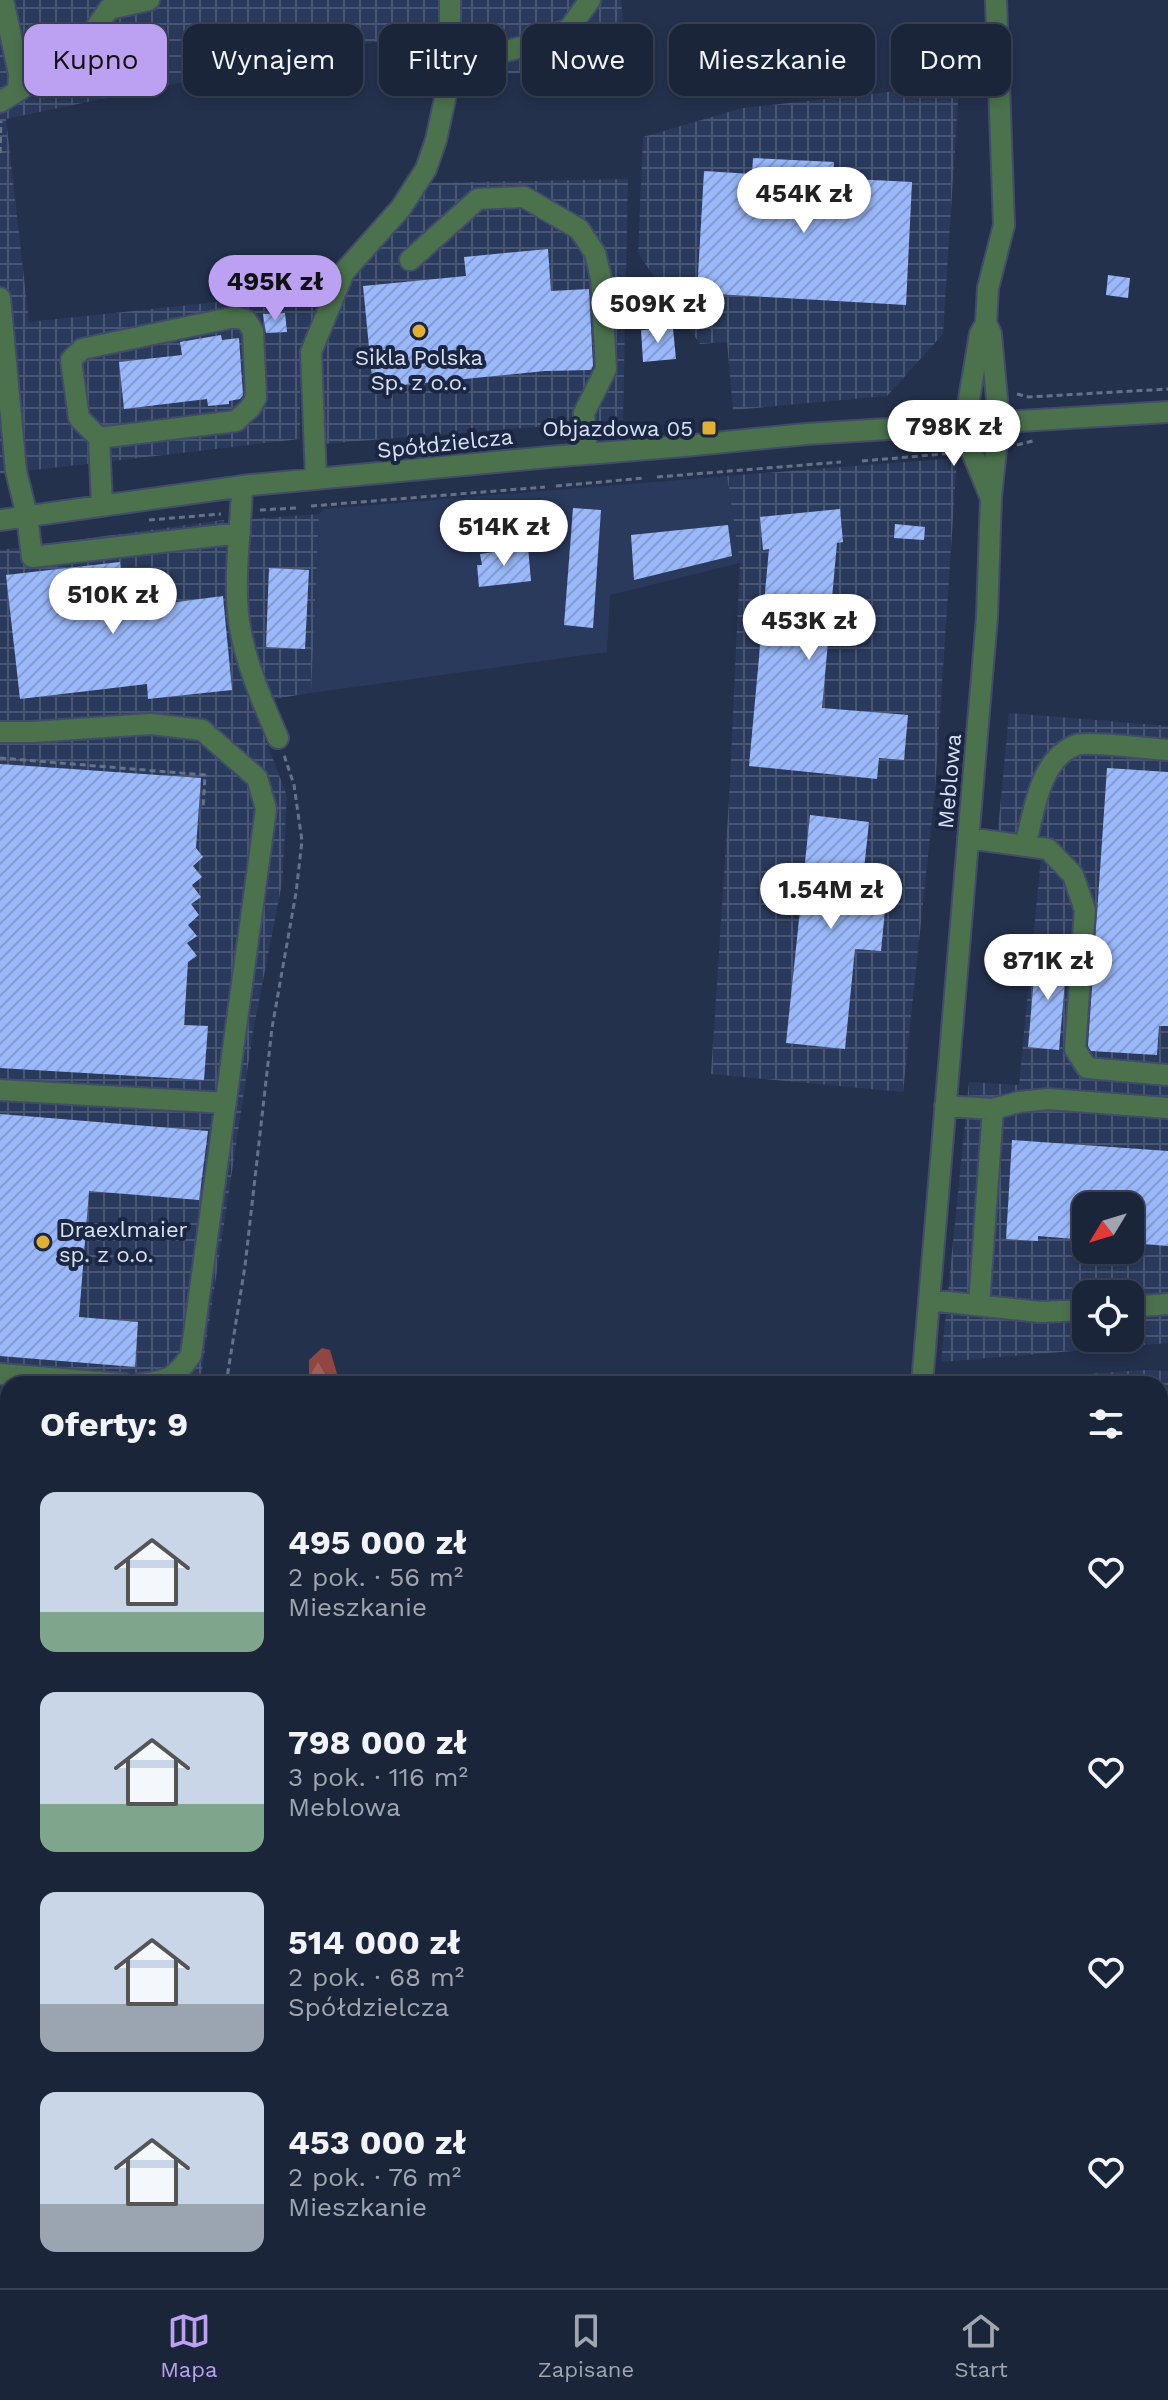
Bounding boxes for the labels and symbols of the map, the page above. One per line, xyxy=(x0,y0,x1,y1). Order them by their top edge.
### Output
pin: 454K zł xyxy=(730,167,878,235)
pin: 495K zł xyxy=(201,255,349,323)
pin: 509K zł xyxy=(584,277,732,345)
marker: Sikla Polska Sp. z o.o. xyxy=(410,322,428,340)
place label: Sikla Polska Sp. z o.o. xyxy=(355,345,483,395)
pin: 798K zł xyxy=(880,400,1028,468)
place label: Objazdowa 05 xyxy=(542,416,693,441)
marker: Objazdowa 05 xyxy=(700,419,718,437)
street label: Spółdzielcza xyxy=(376,424,514,463)
pin: 514K zł xyxy=(430,500,578,568)
pin: 510K zł xyxy=(39,568,187,636)
pin: 453K zł xyxy=(735,594,883,662)
street label: Meblowa xyxy=(933,732,966,830)
pin: 1.54M zł xyxy=(748,863,914,931)
pin: 871K zł xyxy=(974,934,1122,1002)
north arrow xyxy=(1072,1192,1144,1264)
place label: Draexlmaier sp. z o.o. xyxy=(59,1217,188,1267)
marker: Draexlmaier sp. z o.o. xyxy=(34,1233,52,1251)

